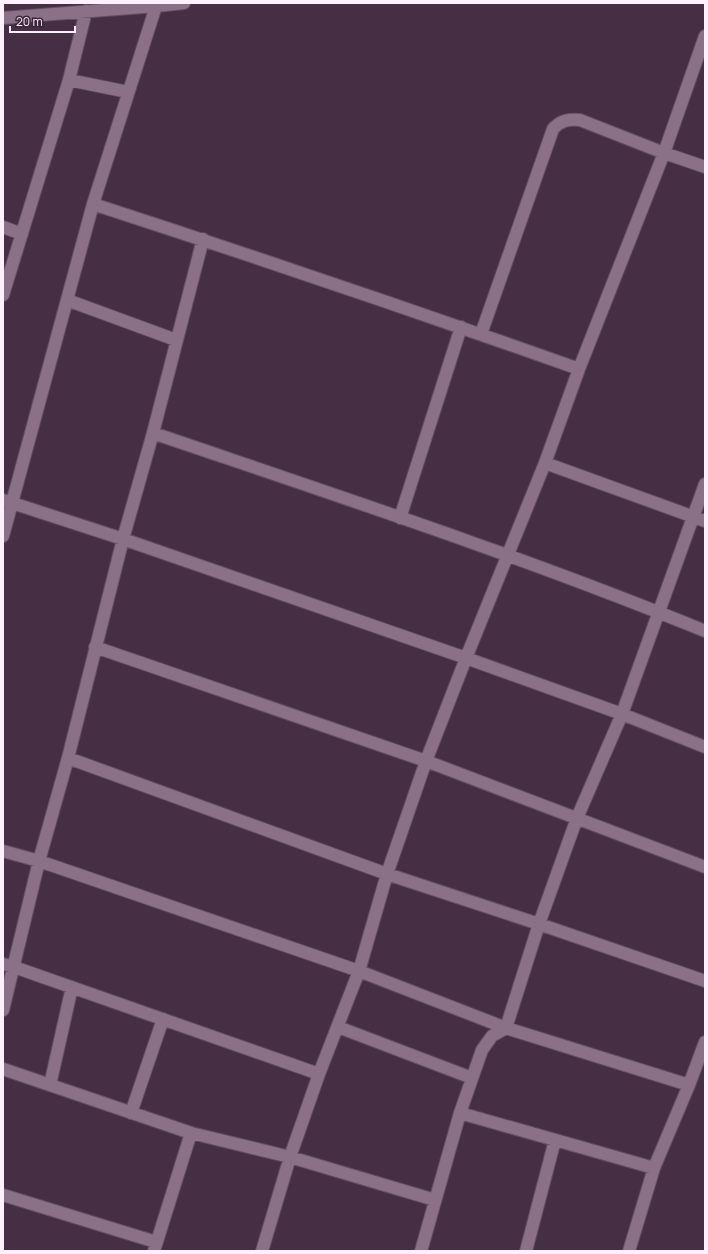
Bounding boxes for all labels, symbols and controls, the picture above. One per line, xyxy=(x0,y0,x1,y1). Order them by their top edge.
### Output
scale bar xyxy=(10,8,75,34)
text: 20 m xyxy=(16,13,43,30)

